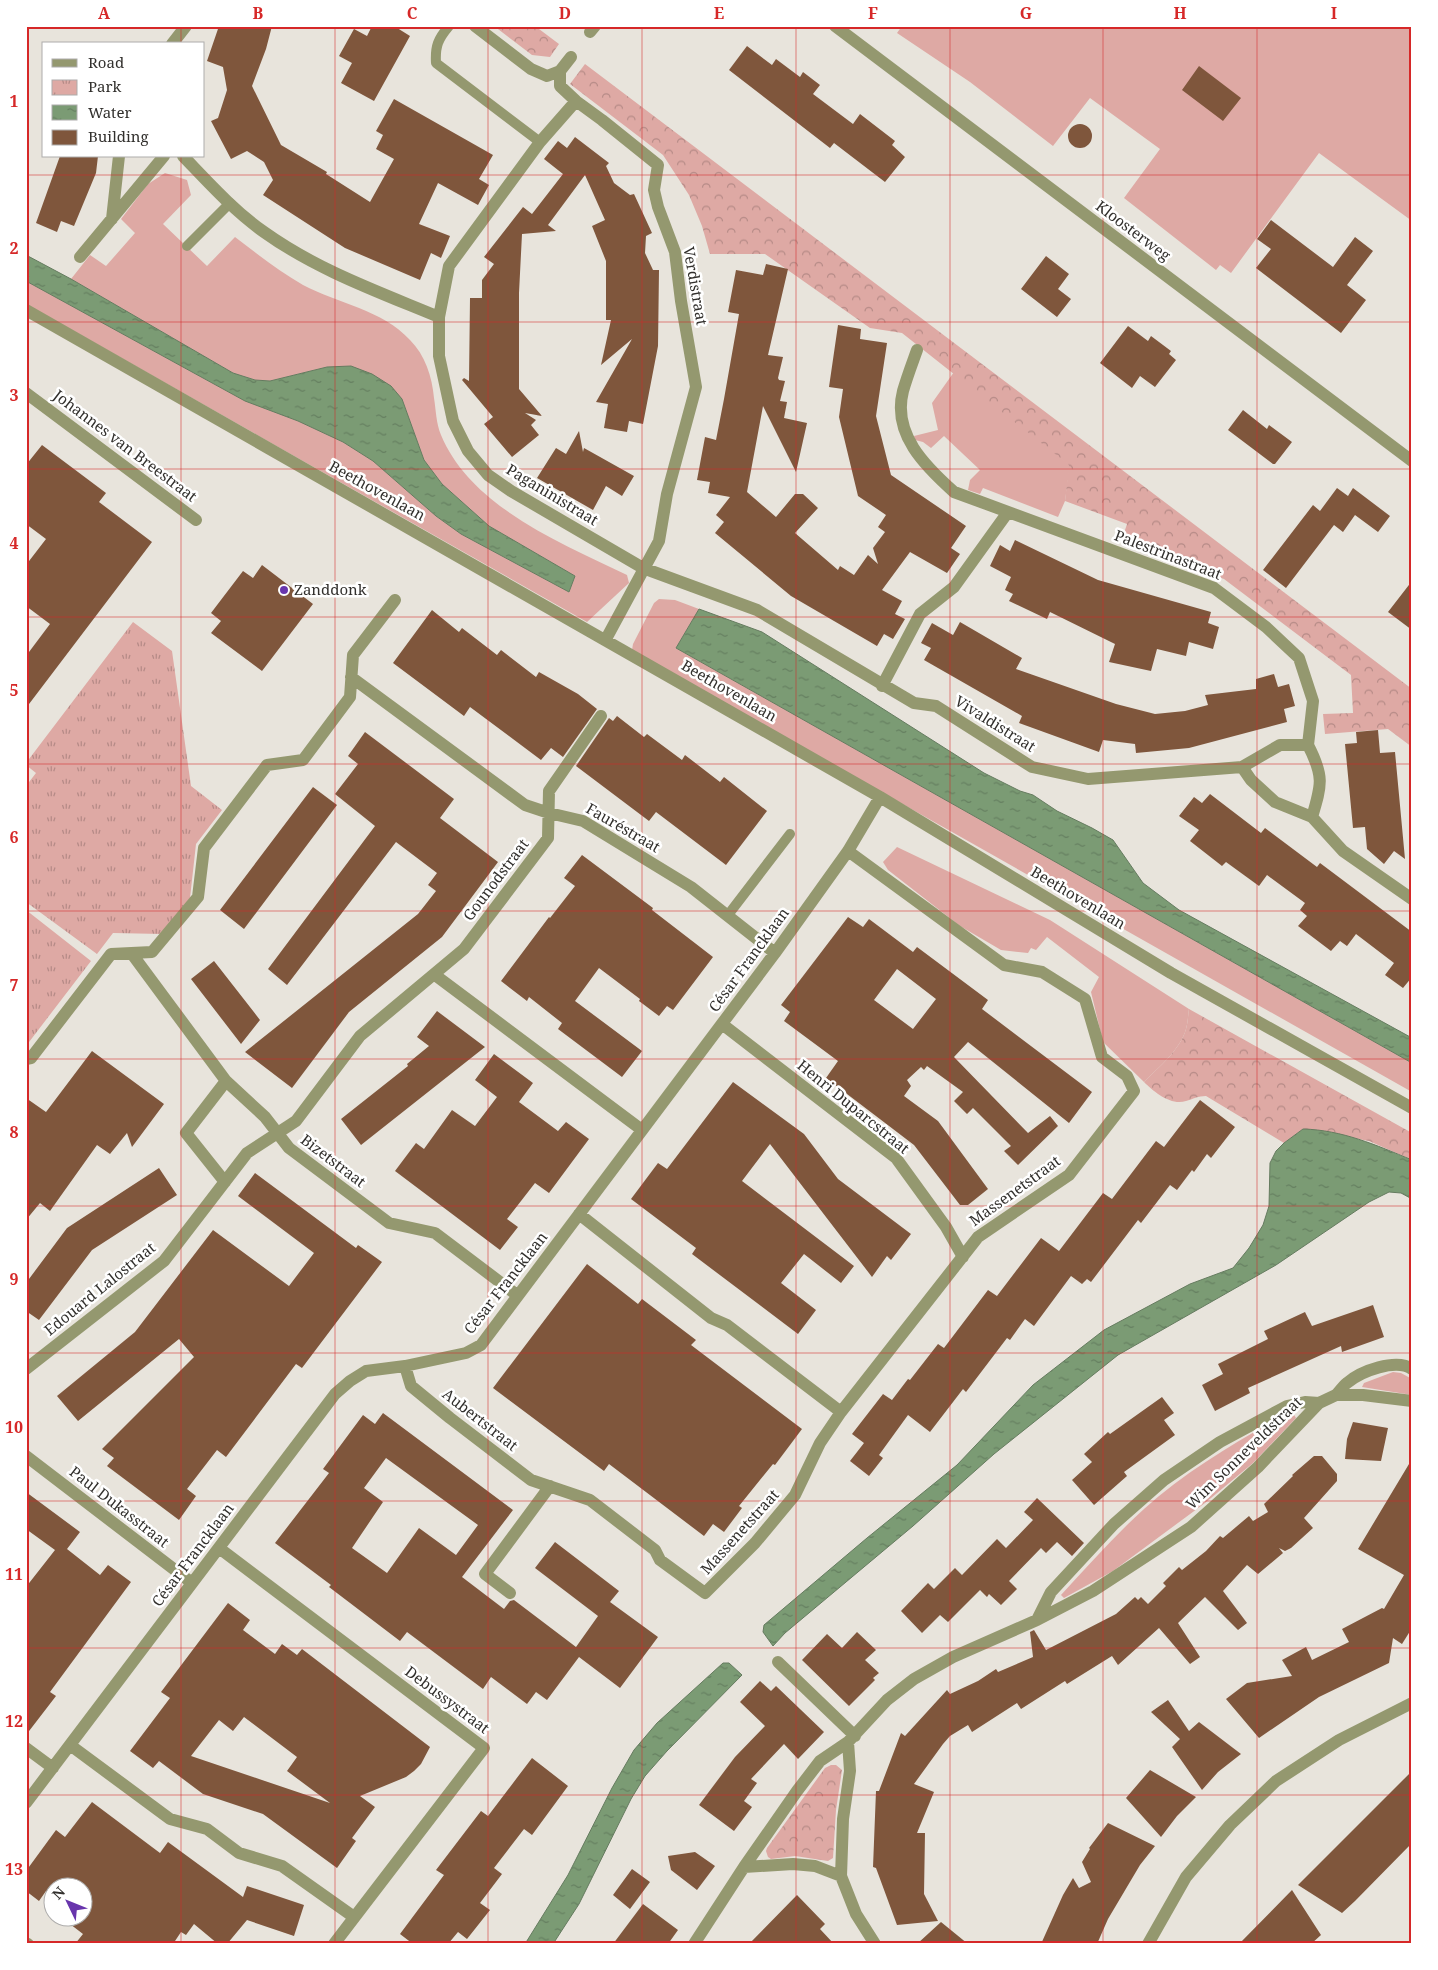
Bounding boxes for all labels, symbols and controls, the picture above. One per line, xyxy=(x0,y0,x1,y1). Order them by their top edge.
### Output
text: A xyxy=(98,2,111,24)
text: B xyxy=(253,2,264,24)
text: C xyxy=(407,2,418,24)
text: D xyxy=(559,2,571,24)
text: E xyxy=(714,2,724,24)
text: F xyxy=(868,2,878,24)
text: G xyxy=(1020,2,1032,24)
text: H xyxy=(1173,2,1187,24)
text: I xyxy=(1331,2,1337,24)
legend xyxy=(42,42,205,158)
text: Road xyxy=(88,52,124,72)
text: Park xyxy=(88,76,122,96)
text: 1 xyxy=(9,90,19,112)
text: Water xyxy=(88,102,131,122)
text: Building xyxy=(88,126,149,146)
street label: Kloosterweg xyxy=(1092,196,1175,265)
text: 2 xyxy=(9,237,19,259)
street label: Verdistraat xyxy=(679,245,713,327)
text: 3 xyxy=(9,384,19,406)
street label: Johannes van Breestraat xyxy=(49,384,201,506)
street label: Beethovenlaan xyxy=(326,455,429,525)
street label: Paganinistraat xyxy=(503,459,602,529)
street label: Palestrinastraat xyxy=(1112,524,1225,584)
text: 4 xyxy=(9,532,19,554)
place label: Zanddonk xyxy=(294,579,367,599)
marker: Zanddonk xyxy=(278,584,290,596)
street label: Beethovenlaan xyxy=(678,655,781,726)
text: 5 xyxy=(9,679,19,701)
street label: Vivaldistraat xyxy=(951,690,1040,756)
street label: Fauréstraat xyxy=(583,798,664,856)
text: 6 xyxy=(9,826,19,848)
street label: Gounodstraat xyxy=(458,834,533,924)
street label: Beethovenlaan xyxy=(1028,861,1130,933)
street label: César Francklaan xyxy=(704,903,793,1016)
text: 7 xyxy=(9,974,19,996)
street label: Henri Duparcstraat xyxy=(793,1055,914,1158)
text: 8 xyxy=(9,1121,19,1143)
street label: Bizetstraat xyxy=(297,1129,370,1191)
street label: Massenetstraat xyxy=(965,1150,1064,1230)
street label: César Francklaan xyxy=(459,1227,552,1338)
street label: Edouard Lalostraat xyxy=(40,1237,159,1339)
text: 9 xyxy=(9,1268,19,1290)
street label: Aubertstraat xyxy=(439,1384,522,1455)
street label: Wim Sonneveldstraat xyxy=(1181,1391,1306,1513)
text: 10 xyxy=(5,1416,23,1438)
street label: Paul Dukasstraat xyxy=(66,1461,173,1551)
street label: Massenetstraat xyxy=(696,1484,783,1578)
street label: César Francklaan xyxy=(147,1498,238,1610)
text: 11 xyxy=(5,1563,23,1585)
street label: Debussystraat xyxy=(401,1661,494,1737)
text: 12 xyxy=(5,1710,23,1732)
text: 13 xyxy=(5,1858,23,1880)
north arrow xyxy=(42,1878,92,1928)
text: N xyxy=(47,1882,69,1903)

